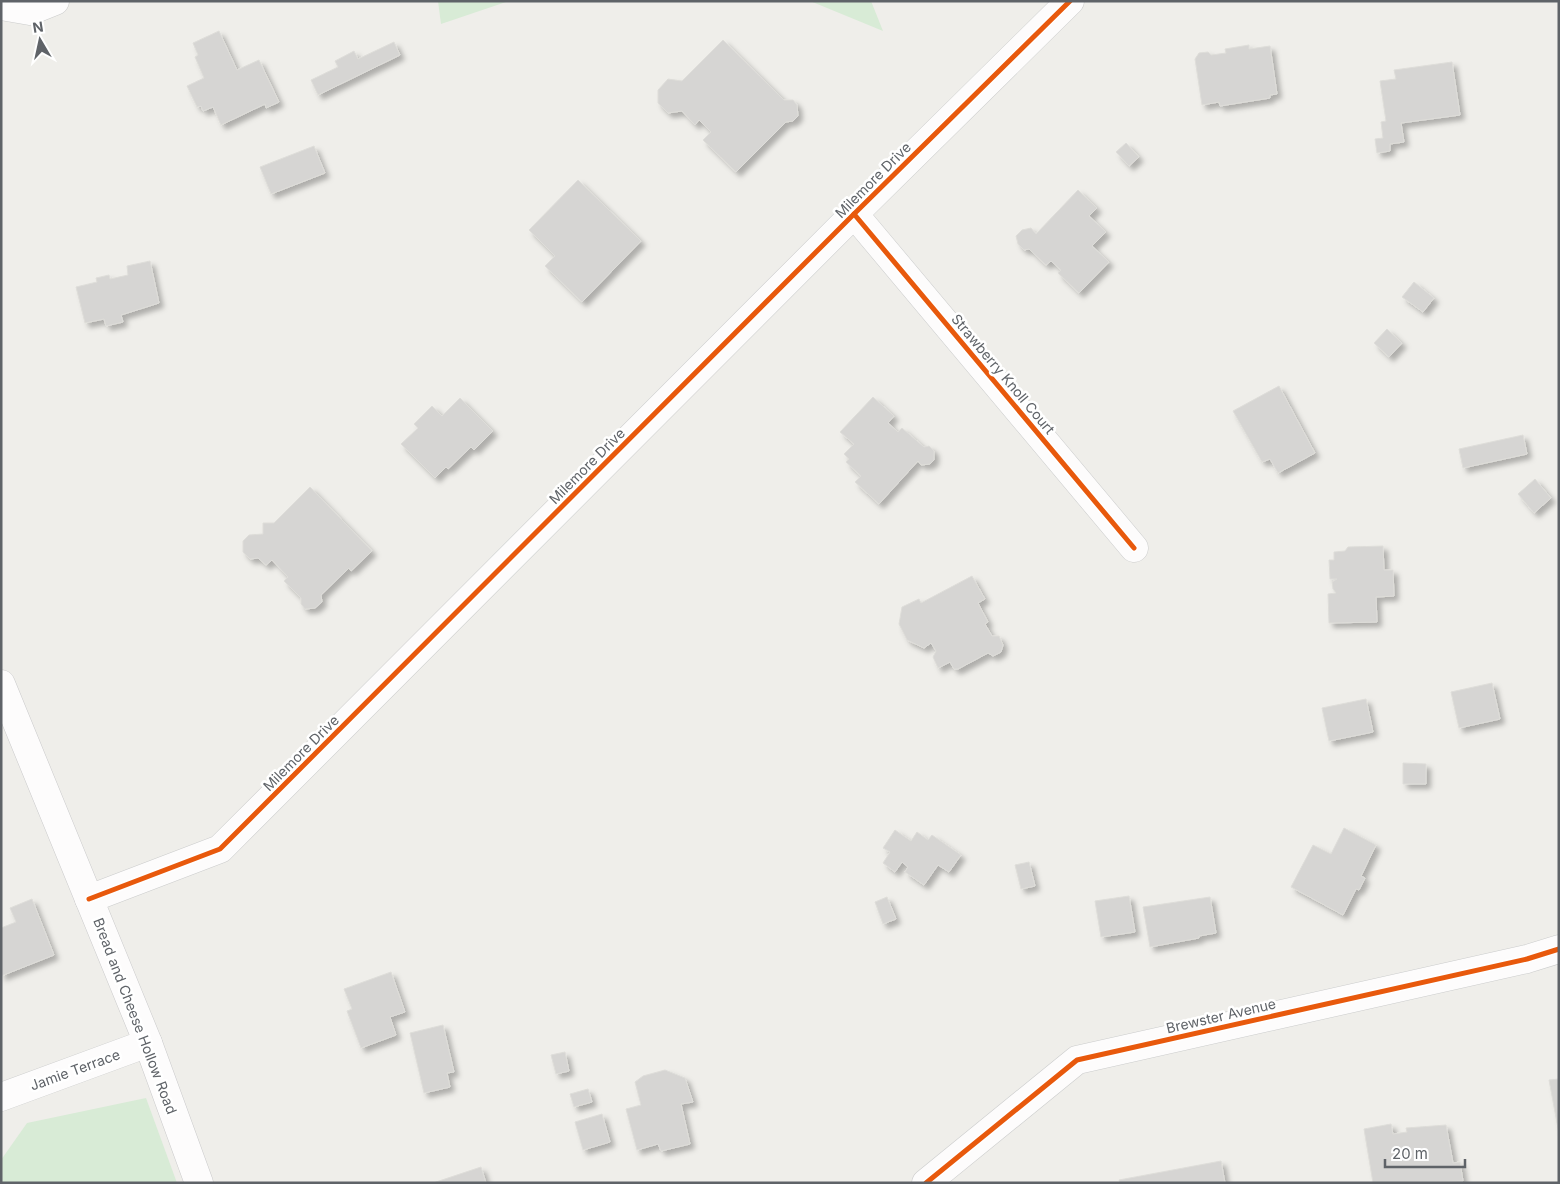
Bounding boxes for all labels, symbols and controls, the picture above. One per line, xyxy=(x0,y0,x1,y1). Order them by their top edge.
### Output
north arrow xyxy=(15,15,65,65)
text: N xyxy=(31,17,44,36)
street label: Milemore Drive xyxy=(831,138,914,221)
street label: Strawberry Knoll Court xyxy=(948,310,1059,437)
street label: Milemore Drive xyxy=(545,424,628,507)
street label: Milemore Drive xyxy=(259,711,342,794)
street label: Bread and Cheese Hollow Road xyxy=(90,915,181,1116)
street label: Brewster Avenue xyxy=(1164,995,1277,1036)
street label: Jamie Terrace xyxy=(28,1045,122,1094)
scale bar xyxy=(1385,1136,1465,1168)
text: 20 m xyxy=(1392,1144,1428,1163)

